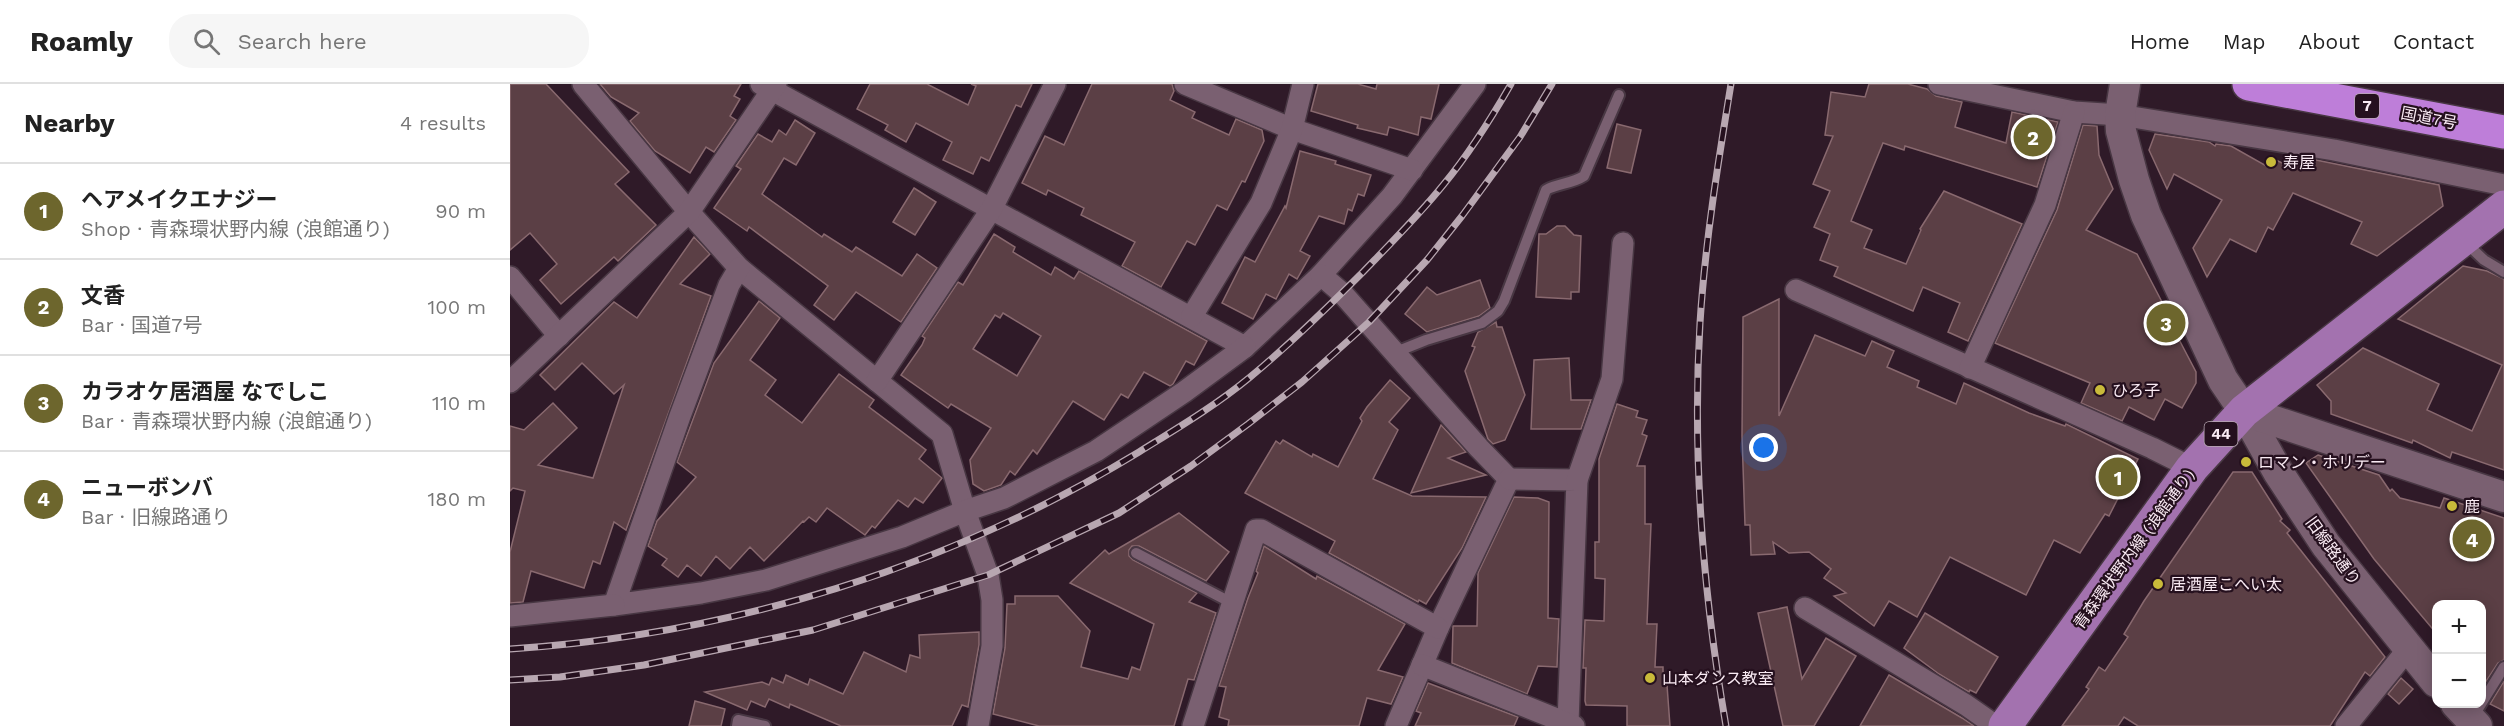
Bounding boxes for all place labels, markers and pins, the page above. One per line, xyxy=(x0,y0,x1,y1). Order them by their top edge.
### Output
pin: 2 xyxy=(2014,115,2053,160)
place label: 寿屋 xyxy=(2283,153,2315,172)
marker: 寿屋 xyxy=(2264,155,2278,169)
pin: 3 xyxy=(2146,300,2186,346)
place label: ひろ子 xyxy=(2112,381,2160,400)
marker: ひろ子 xyxy=(2093,383,2107,397)
place label: ロマン・ホリデー xyxy=(2258,453,2386,472)
pin: 1 xyxy=(2098,454,2138,500)
marker: ロマン・ホリデー xyxy=(2239,455,2253,469)
place label: 鹿 xyxy=(2464,497,2480,516)
marker: 鹿 xyxy=(2445,499,2459,513)
pin: 4 xyxy=(2452,516,2492,562)
place label: 居酒屋こへい太 xyxy=(2170,575,2282,594)
marker: 居酒屋こへい太 xyxy=(2151,577,2165,591)
place label: 山本ダンス教室 xyxy=(1662,669,1774,688)
marker: 山本ダンス教室 xyxy=(1643,671,1657,685)

